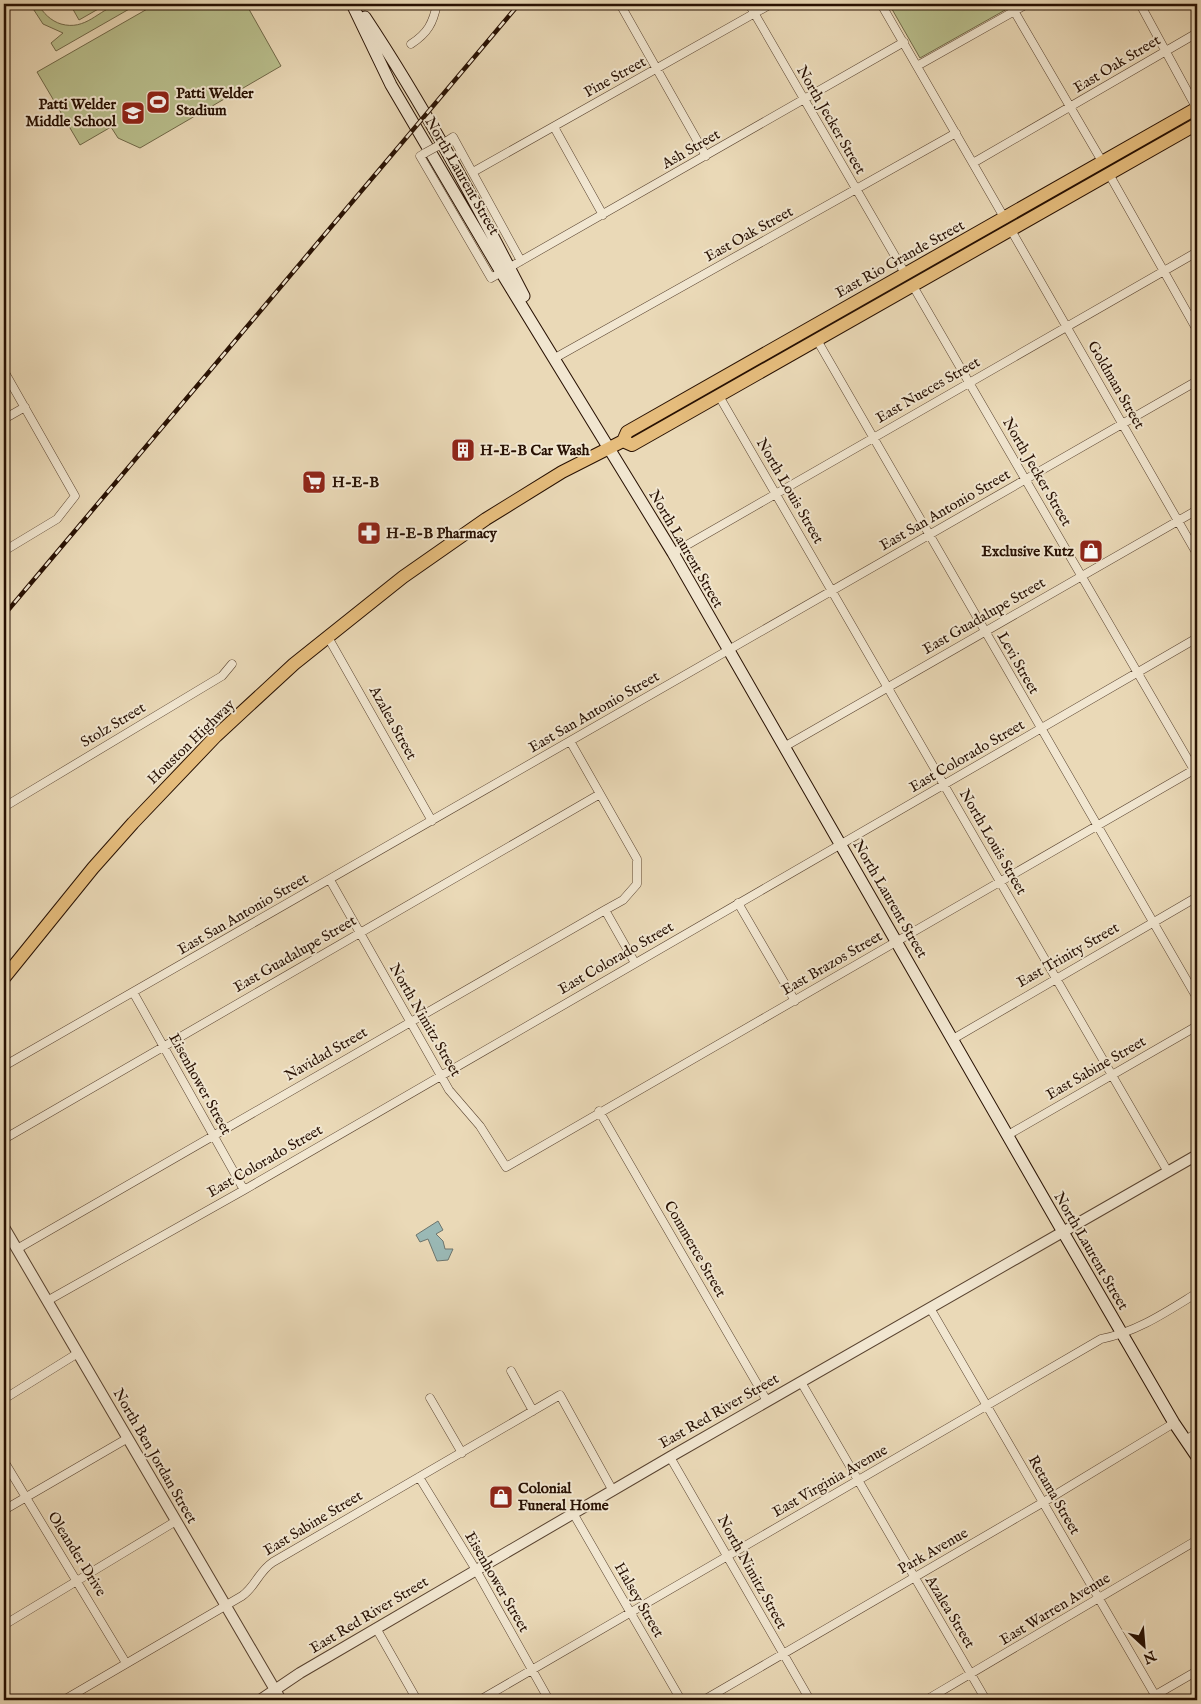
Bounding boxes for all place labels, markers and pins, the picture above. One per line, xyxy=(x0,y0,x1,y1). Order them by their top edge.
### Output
place label: Patti Welder Stadium xyxy=(176,84,254,120)
sports icon: Patti Welder Stadium xyxy=(145,89,171,115)
place label: Patti Welder Middle School xyxy=(25,95,117,131)
school or university icon: Patti Welder Middle School xyxy=(120,100,146,126)
building icon: H-E-B Car Wash xyxy=(450,437,476,463)
place label: H-E-B Car Wash xyxy=(480,441,591,460)
supermarket icon: H-E-B xyxy=(301,469,327,495)
place label: H-E-B xyxy=(332,473,379,492)
pharmacy icon: H-E-B Pharmacy xyxy=(356,520,382,546)
place label: H-E-B Pharmacy xyxy=(386,524,498,543)
shop icon: Exclusive Kutz xyxy=(1078,538,1104,564)
place label: Exclusive Kutz xyxy=(982,542,1074,561)
place label: Colonial Funeral Home xyxy=(518,1479,609,1515)
shop icon: Colonial Funeral Home xyxy=(488,1484,514,1510)

